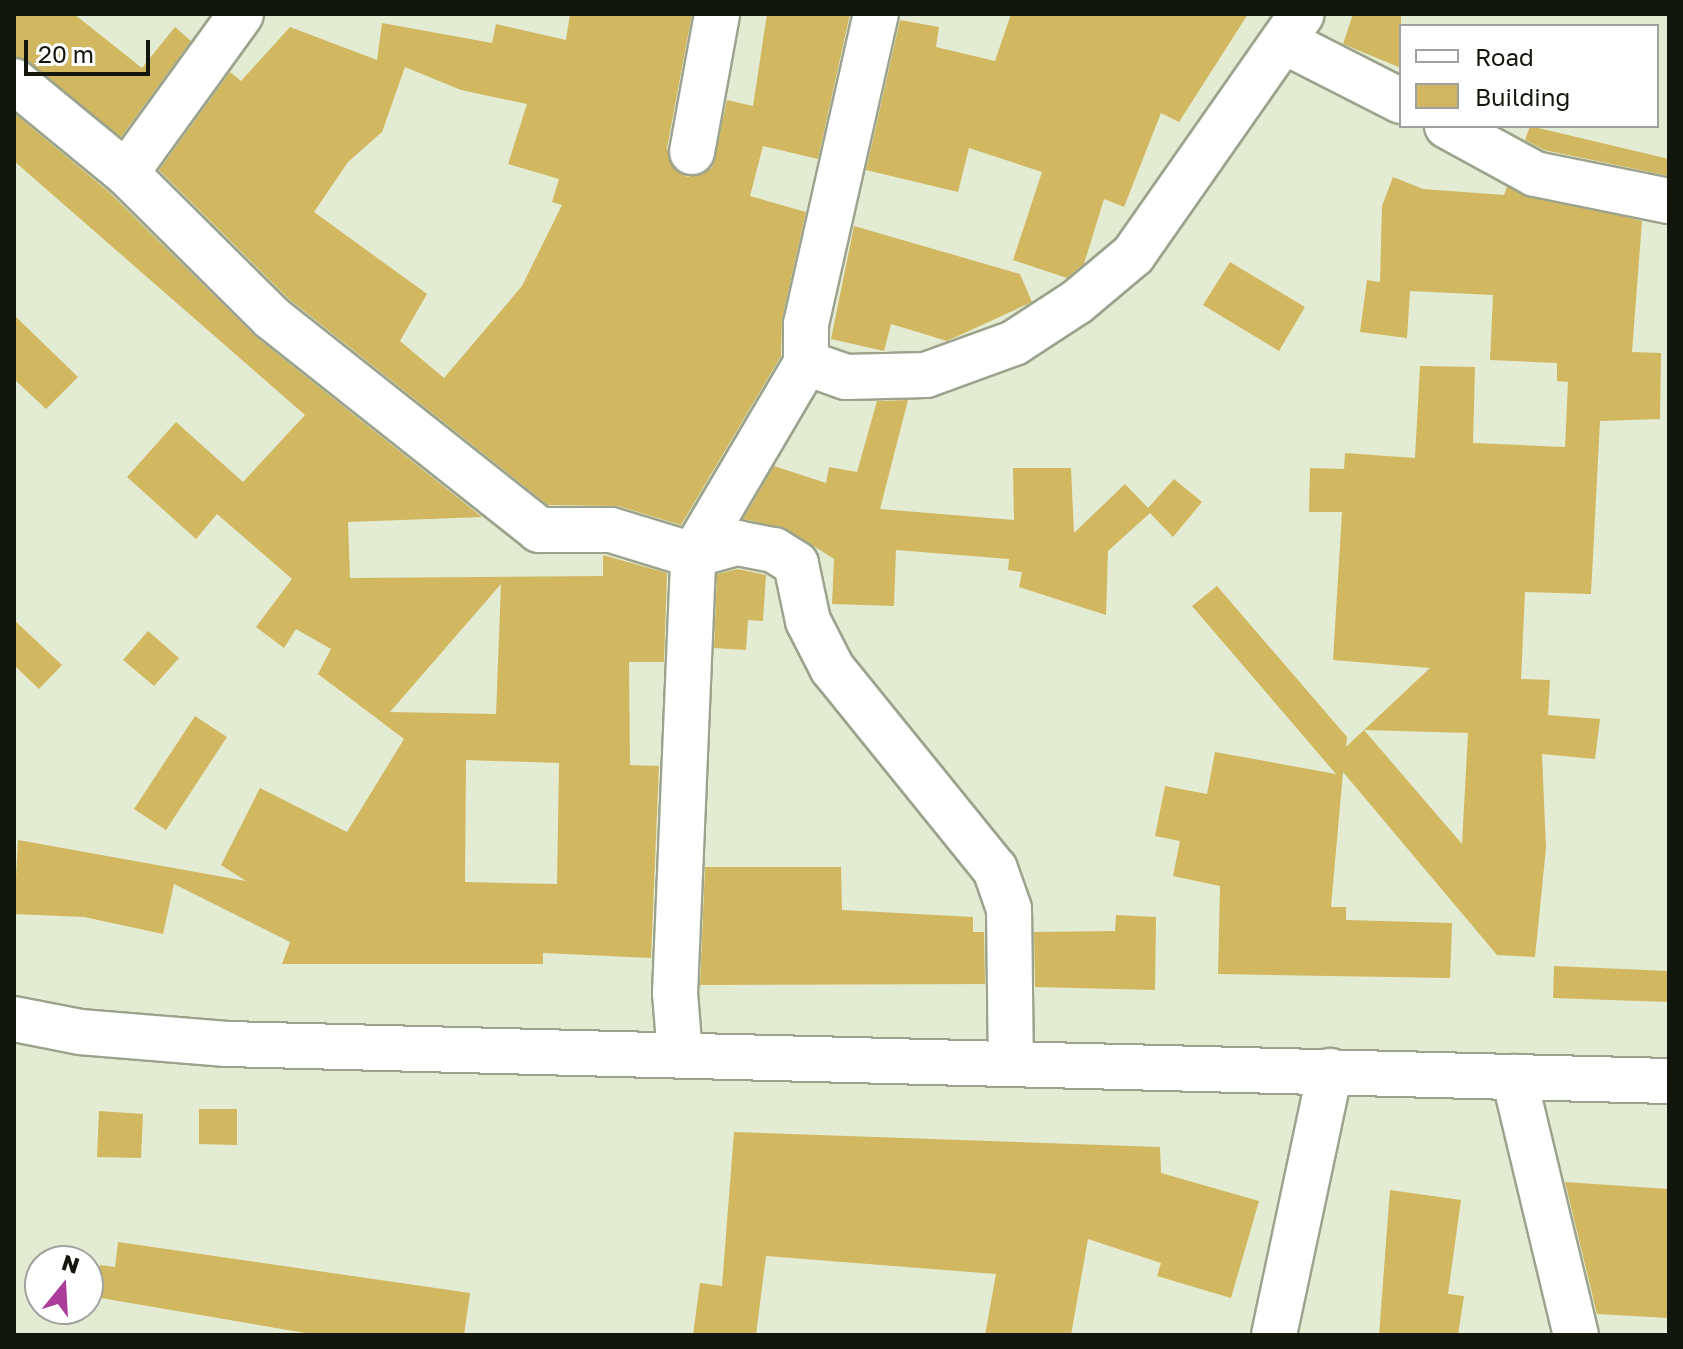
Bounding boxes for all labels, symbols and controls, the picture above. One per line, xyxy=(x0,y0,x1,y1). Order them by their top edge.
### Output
scale bar xyxy=(28,24,154,74)
legend xyxy=(1399,24,1659,128)
text: 20 m xyxy=(38,39,94,68)
text: Road xyxy=(1475,42,1534,71)
text: Building xyxy=(1475,82,1570,111)
north arrow xyxy=(24,1245,104,1325)
text: N xyxy=(59,1248,83,1279)

